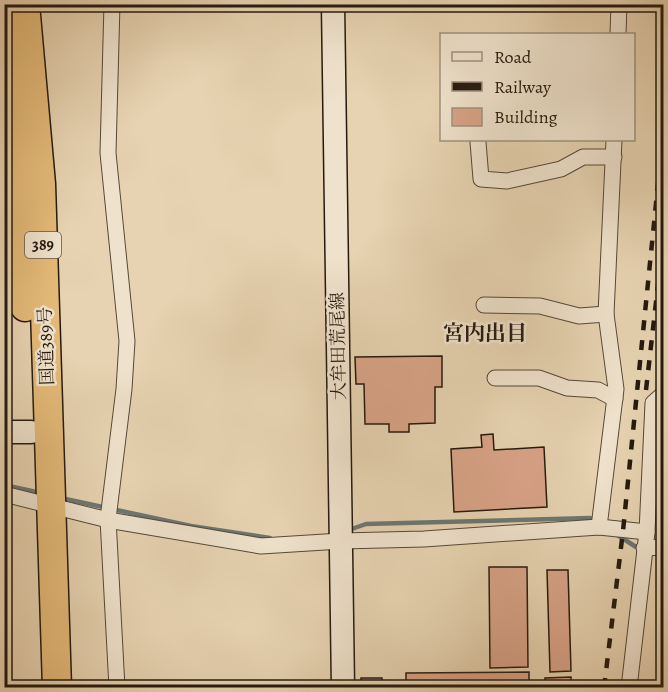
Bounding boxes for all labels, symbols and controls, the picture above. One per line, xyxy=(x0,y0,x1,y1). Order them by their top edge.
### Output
legend xyxy=(440,33,635,141)
text: Road xyxy=(494,45,532,69)
text: Railway xyxy=(494,75,552,99)
text: Building xyxy=(494,105,558,129)
road number: 389 xyxy=(25,232,61,258)
street label: 大牟田荒尾線 xyxy=(325,292,351,400)
street label: 国道389号 xyxy=(33,306,59,386)
district label: 宮内出目 xyxy=(443,319,527,347)

